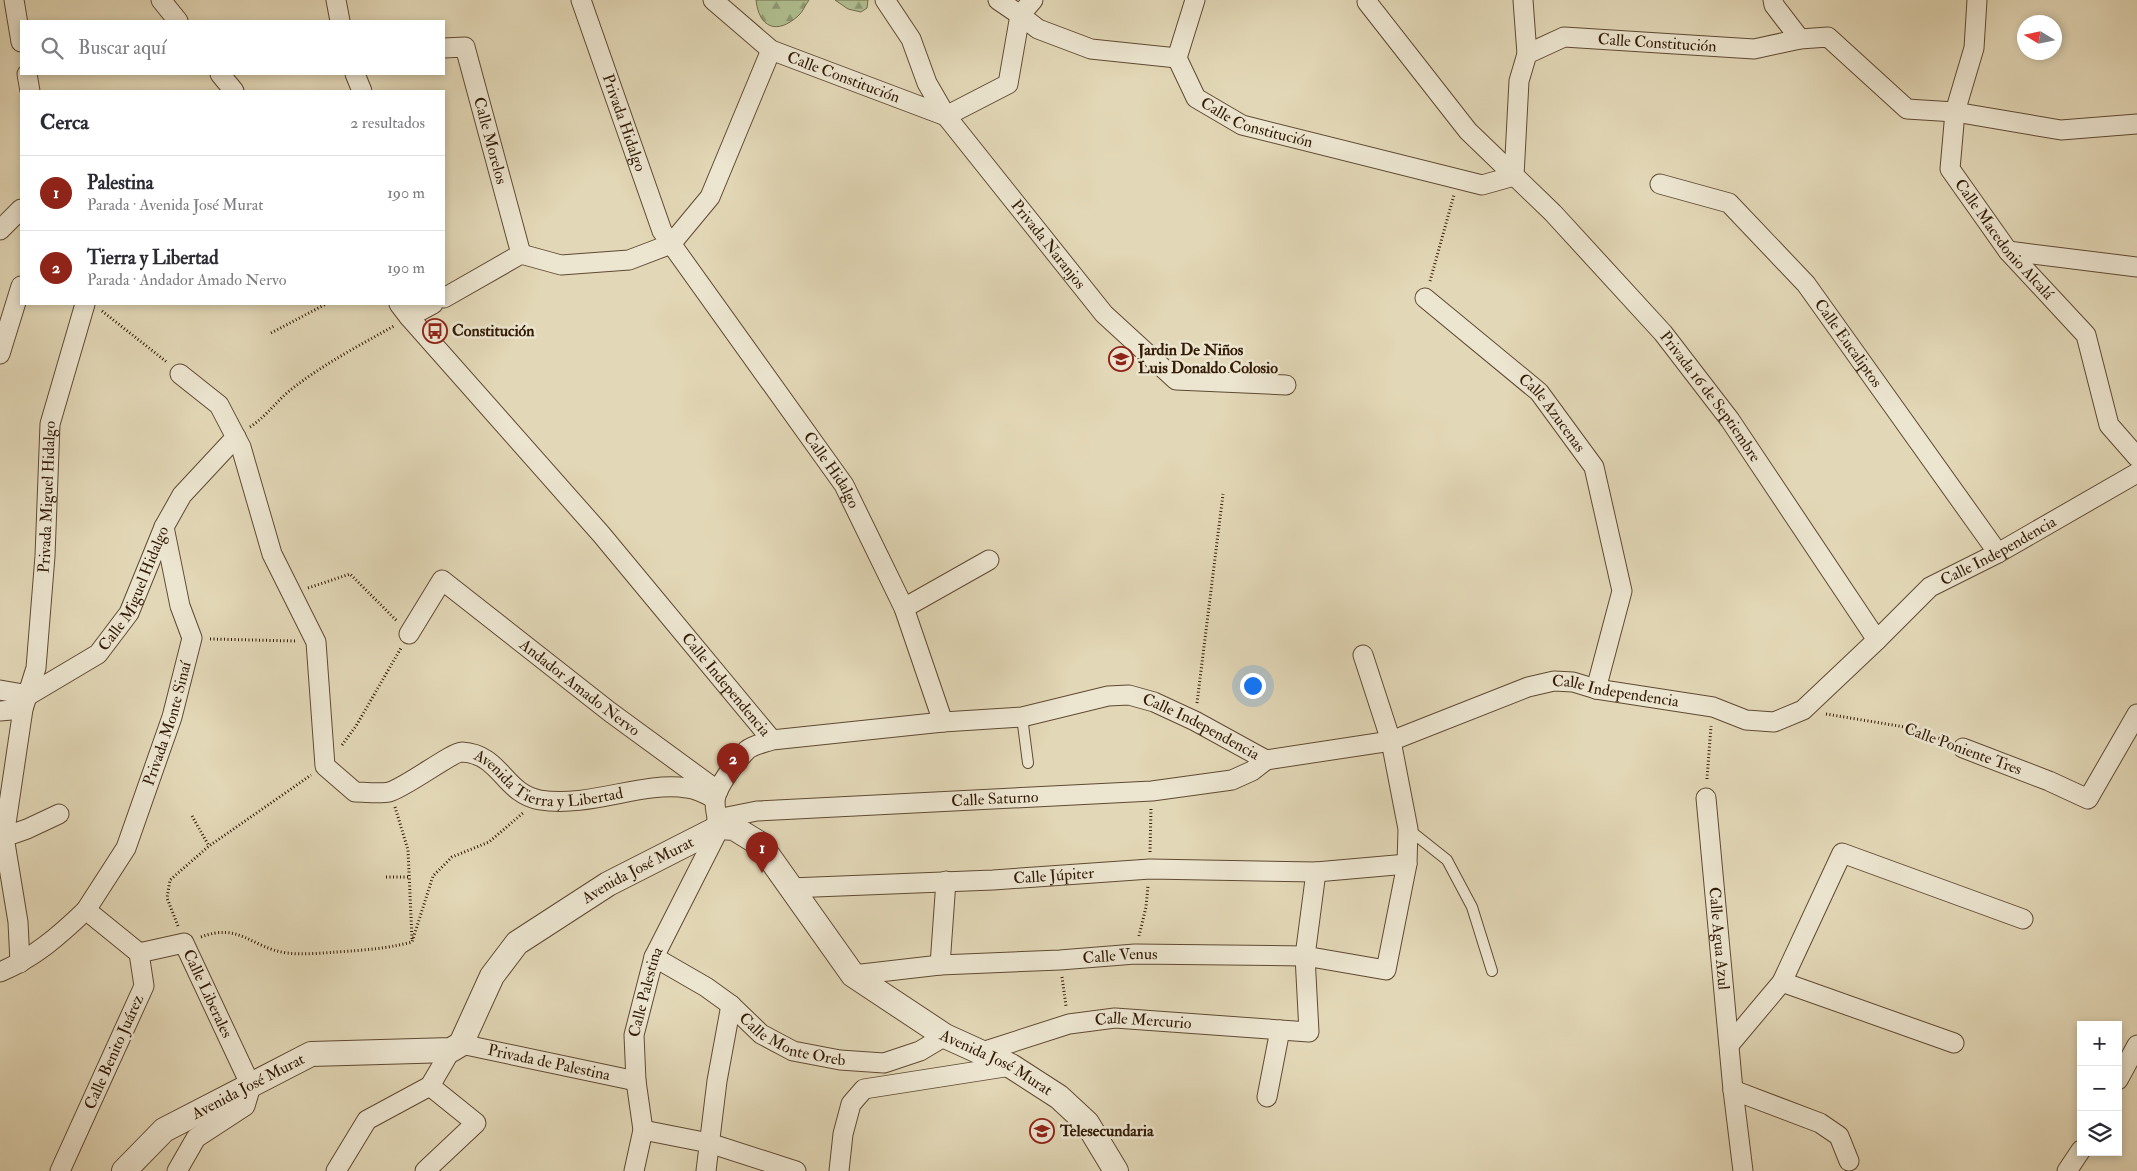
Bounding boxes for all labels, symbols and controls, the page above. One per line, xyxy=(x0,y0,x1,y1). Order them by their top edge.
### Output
north arrow xyxy=(2017,15,2062,60)
search box xyxy=(20,20,445,75)
street label: Calle Constitución xyxy=(1597,29,1717,57)
icon: search xyxy=(38,34,66,62)
text: Buscar aquí xyxy=(78,36,166,60)
street label: Calle Constitución xyxy=(784,47,903,108)
street label: Privada Hidalgo xyxy=(598,71,650,174)
street label: Calle Constitución xyxy=(1197,93,1315,152)
street label: Calle Morelos xyxy=(469,95,512,186)
text: Cerca xyxy=(40,109,89,136)
text: 2 resultados xyxy=(350,113,425,133)
text: Palestina xyxy=(87,171,154,195)
street label: Calle Macedonio Alcalá xyxy=(1950,175,2058,304)
text: 1 xyxy=(53,183,59,203)
text: 190 m xyxy=(387,183,425,203)
text: Parada · Avenida José Murat xyxy=(87,195,264,215)
street label: Privada Naranjos xyxy=(1007,196,1090,293)
text: Tierra y Libertad xyxy=(87,246,219,270)
text: 2 xyxy=(52,258,60,278)
text: 190 m xyxy=(387,258,425,278)
text: Parada · Andador Amado Nervo xyxy=(87,270,287,290)
street label: Calle Eucaliptos xyxy=(1810,295,1887,391)
bus stop icon: Constitución xyxy=(422,318,448,344)
place label: Constitución xyxy=(452,321,535,341)
street label: Privada 16 de Septiembre xyxy=(1655,327,1765,466)
place label: Jardin De Niños Luis Donaldo Colosio xyxy=(1137,340,1278,378)
school or university icon: Jardin De Niños Luis Donaldo Colosio xyxy=(1108,346,1134,372)
street label: Calle Azucenas xyxy=(1514,369,1590,456)
street label: Privada Miguel Hidalgo xyxy=(34,420,60,574)
street label: Calle Hidalgo xyxy=(799,428,864,512)
street label: Calle Independencia xyxy=(1937,511,2060,590)
street label: Calle Miguel Hidalgo xyxy=(94,523,173,655)
street label: Calle Independencia xyxy=(677,629,775,741)
street label: Andador Amado Nervo xyxy=(515,634,644,741)
street label: Privada Monte Sinaí xyxy=(139,658,196,788)
street label: Calle Independencia xyxy=(1552,671,1681,712)
your location xyxy=(1240,673,1266,699)
street label: Calle Independencia xyxy=(1140,689,1263,765)
street label: Calle Poniente Tres xyxy=(1901,718,2025,780)
pin: 2 xyxy=(717,743,749,784)
street label: Avenida Tierra y Libertad xyxy=(470,745,625,812)
street label: Calle Saturno xyxy=(951,787,1039,811)
street label: Avenida José Murat xyxy=(577,832,697,909)
pin: 1 xyxy=(746,832,778,873)
street label: Calle Júpiter xyxy=(1013,863,1095,889)
street label: Calle Agua Azul xyxy=(1704,886,1734,991)
street label: Calle Palestina xyxy=(624,943,668,1039)
street label: Calle Venus xyxy=(1082,944,1158,968)
street label: Calle Liberales xyxy=(178,946,237,1041)
street label: Calle Benito Juárez xyxy=(80,991,149,1113)
street label: Calle Monte Oreb xyxy=(735,1008,846,1070)
street label: Calle Mercurio xyxy=(1094,1008,1192,1034)
map controls xyxy=(2077,1021,2122,1156)
button: + xyxy=(2077,1021,2122,1066)
street label: Avenida José Murat xyxy=(936,1025,1056,1100)
street label: Privada de Palestina xyxy=(486,1040,612,1085)
street label: Avenida José Murat xyxy=(187,1049,308,1124)
button: − xyxy=(2077,1066,2122,1111)
button: layers xyxy=(2077,1111,2122,1156)
school or university icon: Telesecundaria xyxy=(1029,1118,1055,1144)
place label: Telesecundaria xyxy=(1059,1121,1154,1141)

